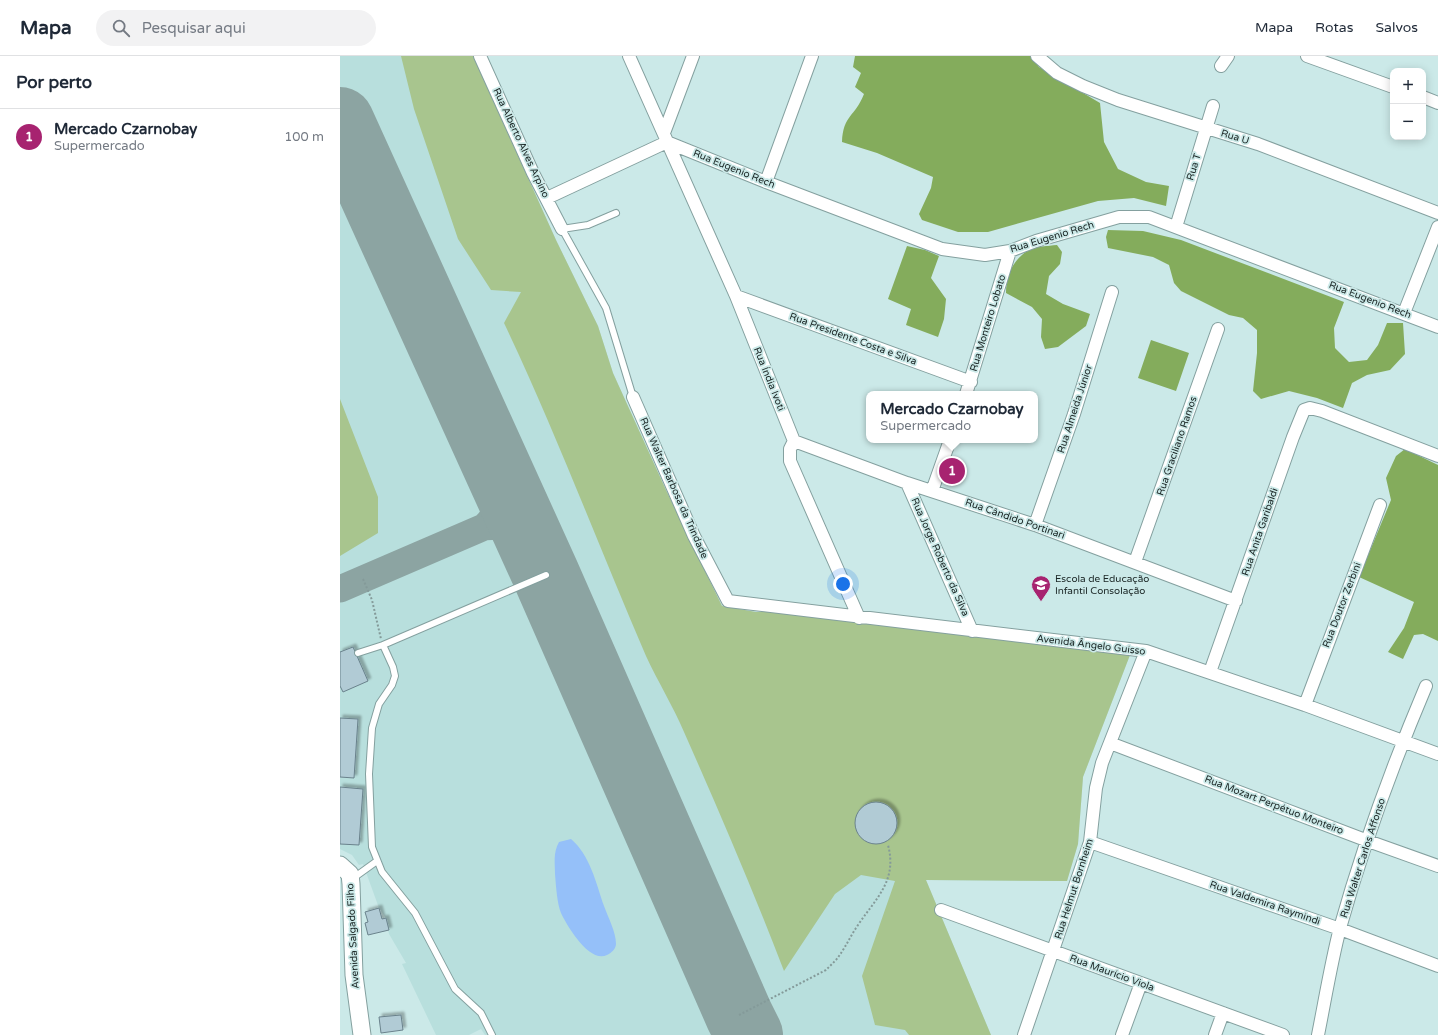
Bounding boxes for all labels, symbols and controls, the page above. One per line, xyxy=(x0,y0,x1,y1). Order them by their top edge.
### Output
search box xyxy=(96,10,376,46)
text: Mapa xyxy=(20,17,72,39)
icon: search xyxy=(110,17,132,39)
text: Pesquisar aqui xyxy=(142,19,246,37)
text: Mapa xyxy=(1255,19,1293,36)
text: Rotas xyxy=(1315,19,1353,36)
text: Salvos xyxy=(1375,19,1418,36)
map controls xyxy=(1390,68,1426,140)
button: + xyxy=(1390,68,1426,104)
text: Por perto xyxy=(16,72,92,93)
street label: Rua Alberto Alves Arpino xyxy=(490,86,552,200)
button: − xyxy=(1390,104,1426,140)
text: Mercado Czarnobay xyxy=(54,120,197,138)
street label: Rua U xyxy=(1219,127,1251,147)
text: 1 xyxy=(25,129,33,145)
text: 100 m xyxy=(284,129,324,145)
text: Supermercado xyxy=(54,138,145,154)
street label: Rua Eugenio Rech xyxy=(691,147,777,191)
street label: Rua T xyxy=(1184,152,1204,182)
street label: Rua Eugenio Rech xyxy=(1009,219,1095,255)
street label: Rua Monteiro Lobato xyxy=(968,273,1008,373)
street label: Rua Eugenio Rech xyxy=(1327,279,1413,321)
street label: Rua Presidente Costa e Silva xyxy=(788,310,918,368)
street label: Rua Índia Ivoti xyxy=(751,345,787,413)
street label: Rua Almeida Júnior xyxy=(1055,363,1095,455)
popup xyxy=(866,391,1038,443)
street label: Rua Graciliano Ramos xyxy=(1154,394,1200,497)
text: Mercado Czarnobay xyxy=(880,400,1024,418)
street label: Rua Walter Barbosa da Trindade xyxy=(637,416,711,561)
text: Supermercado xyxy=(880,418,971,434)
pin: 1 xyxy=(939,456,965,486)
street label: Rua Anita Garibaldi xyxy=(1239,486,1281,578)
street label: Rua Jorge Roberto da Silva xyxy=(908,496,972,618)
street label: Rua Cândido Portinari xyxy=(964,496,1066,542)
street label: Rua Doutor Zerbini xyxy=(1320,561,1364,649)
place label: Escola de Educação Infantil Consolação xyxy=(1055,573,1149,597)
your location xyxy=(833,574,853,594)
school or university icon: Escola de Educação Infantil Consolação xyxy=(1030,574,1052,602)
street label: Avenida Ângelo Guisso xyxy=(1036,632,1146,658)
street label: Rua Mozart Perpétuo Monteiro xyxy=(1203,773,1345,837)
street label: Rua Walter Carlos Affonso xyxy=(1338,797,1388,919)
street label: Rua Helmut Bornheim xyxy=(1052,837,1096,941)
street label: Rua Valdemira Raymindi xyxy=(1208,878,1322,928)
street label: Avenida Salgado Filho xyxy=(344,883,362,989)
street label: Rua Maurício Viola xyxy=(1068,952,1156,994)

